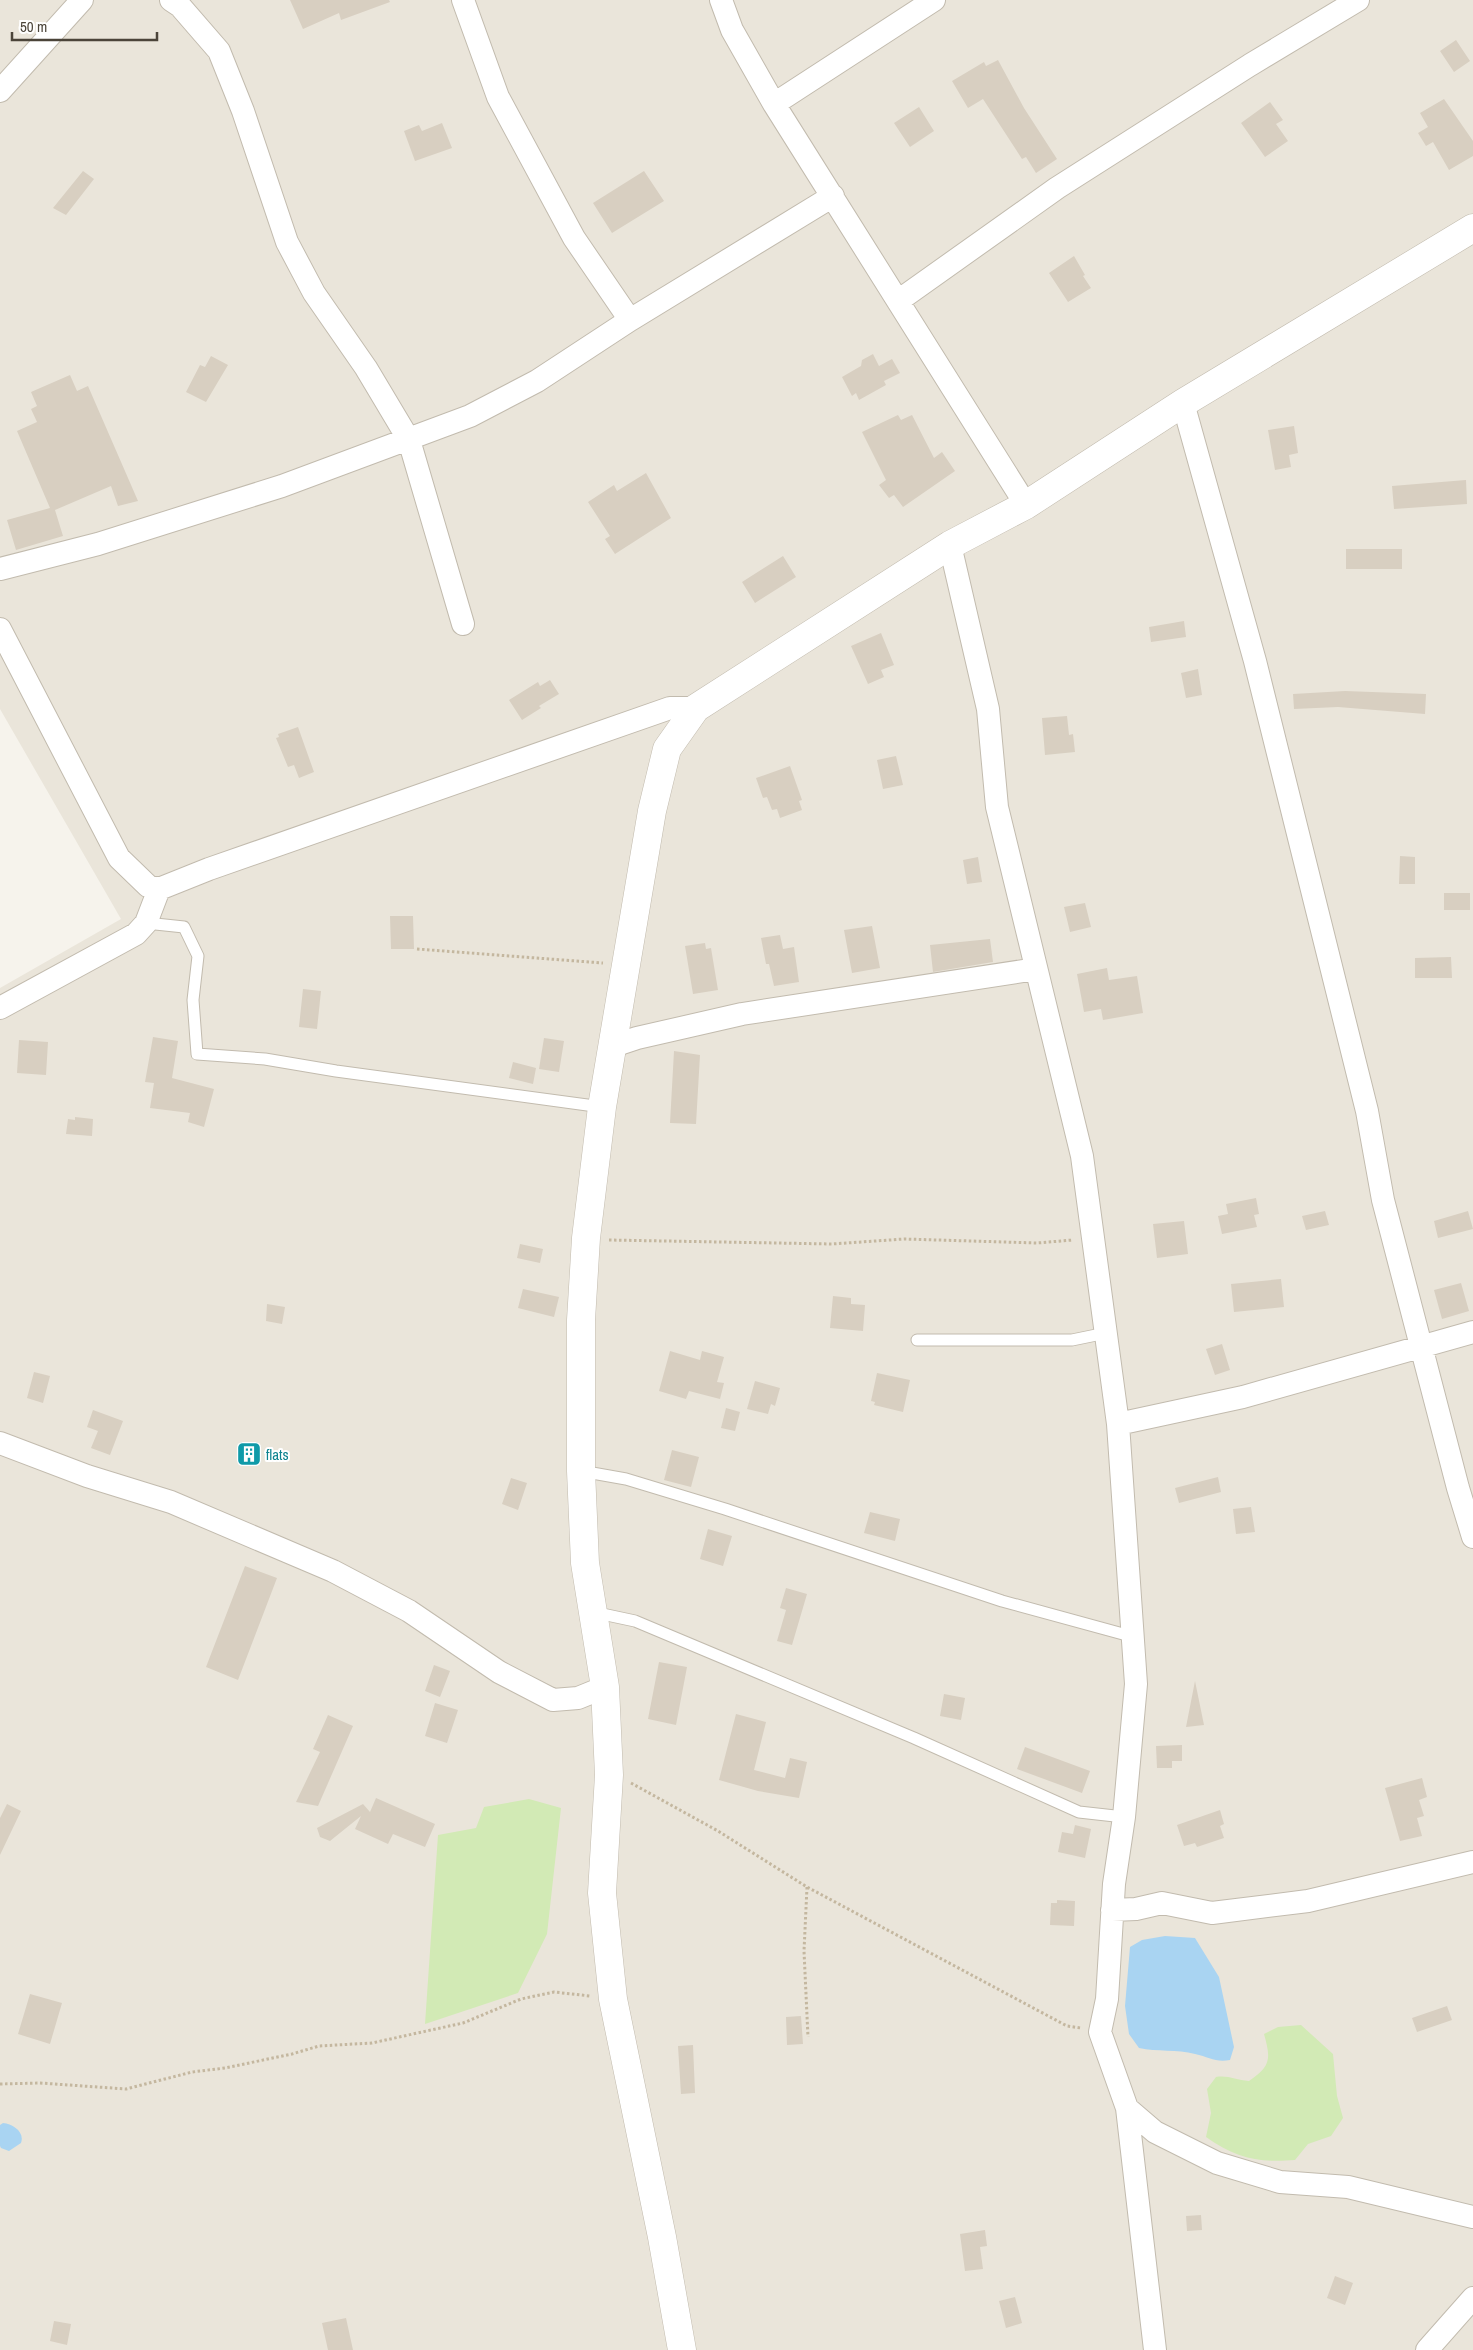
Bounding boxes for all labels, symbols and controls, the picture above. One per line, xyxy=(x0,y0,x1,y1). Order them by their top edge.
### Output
scale bar xyxy=(12,10,158,42)
text: 50 m xyxy=(20,16,47,37)
building icon: flats xyxy=(236,1441,262,1467)
place label: flats xyxy=(266,1444,289,1465)

